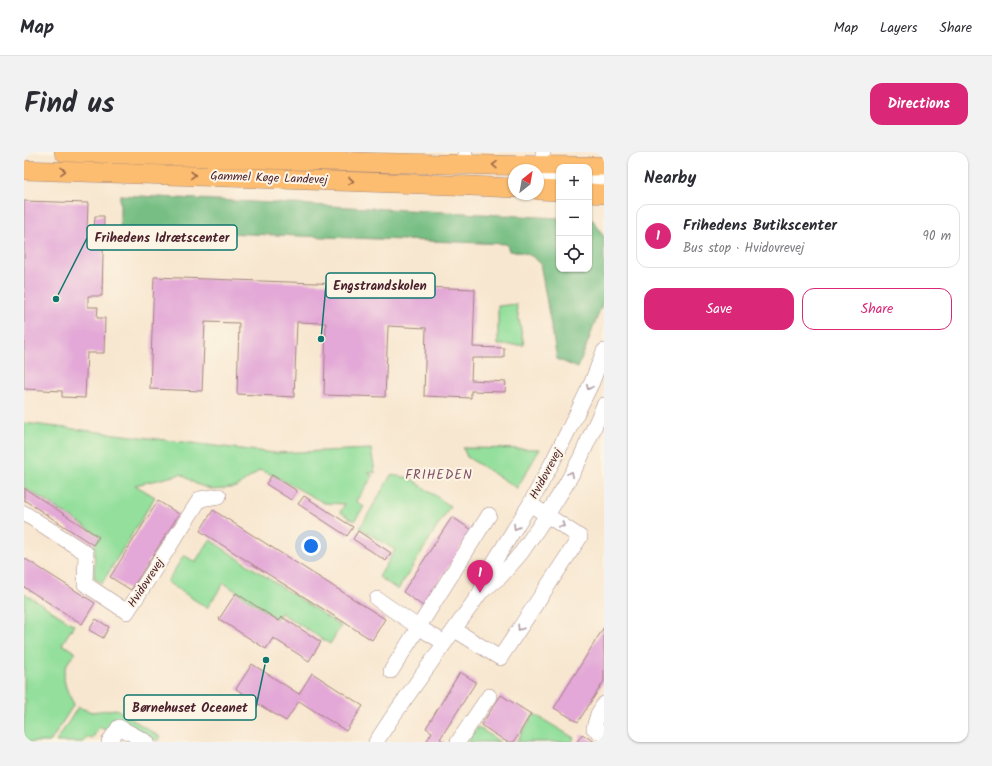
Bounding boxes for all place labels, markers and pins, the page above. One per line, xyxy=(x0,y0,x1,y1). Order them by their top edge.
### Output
callout: Frihedens Idrætscenter xyxy=(87,225,237,250)
callout: Engstrandskolen xyxy=(326,273,435,298)
pin: 1 xyxy=(467,560,493,593)
callout: Børnehuset Oceanet xyxy=(124,695,256,720)

